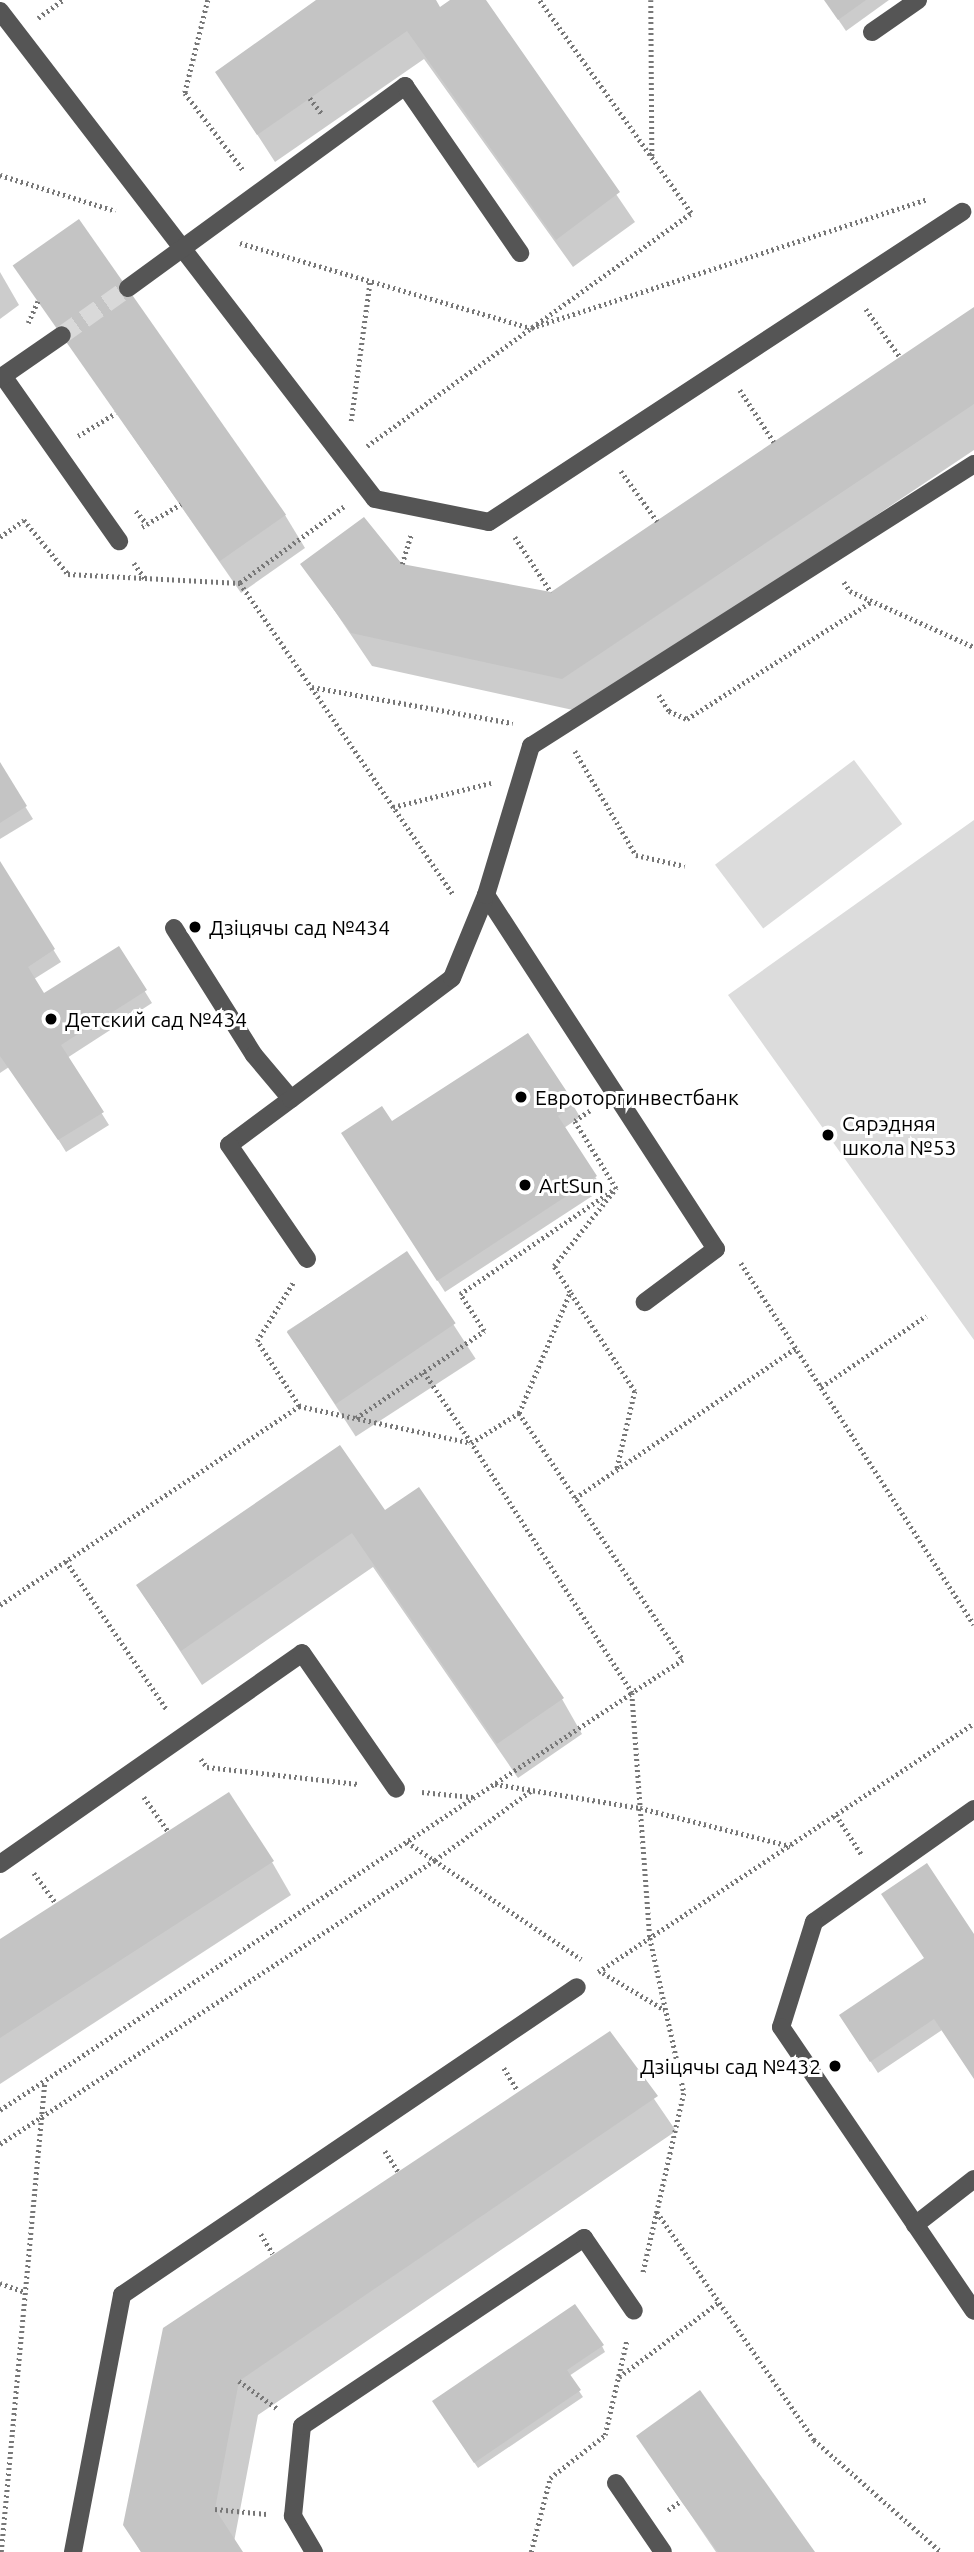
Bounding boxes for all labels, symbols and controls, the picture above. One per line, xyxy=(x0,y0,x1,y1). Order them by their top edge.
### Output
place label: Дзіцячы сад №434 xyxy=(209,914,390,940)
marker: Дзіцячы сад №434 xyxy=(187,919,203,935)
place label: Детский сад №434 xyxy=(65,1006,247,1032)
marker: Детский сад №434 xyxy=(43,1011,59,1027)
place label: Евроторгинвестбанк xyxy=(535,1084,739,1110)
marker: Евроторгинвестбанк xyxy=(513,1089,529,1105)
place label: Сярэдняя школа №53 xyxy=(842,1110,956,1160)
marker: Сярэдняя школа №53 xyxy=(820,1127,836,1143)
place label: ArtSun xyxy=(539,1172,604,1198)
marker: ArtSun xyxy=(517,1177,533,1193)
place label: Дзіцячы сад №432 xyxy=(640,2053,821,2079)
marker: Дзіцячы сад №432 xyxy=(827,2058,843,2074)

